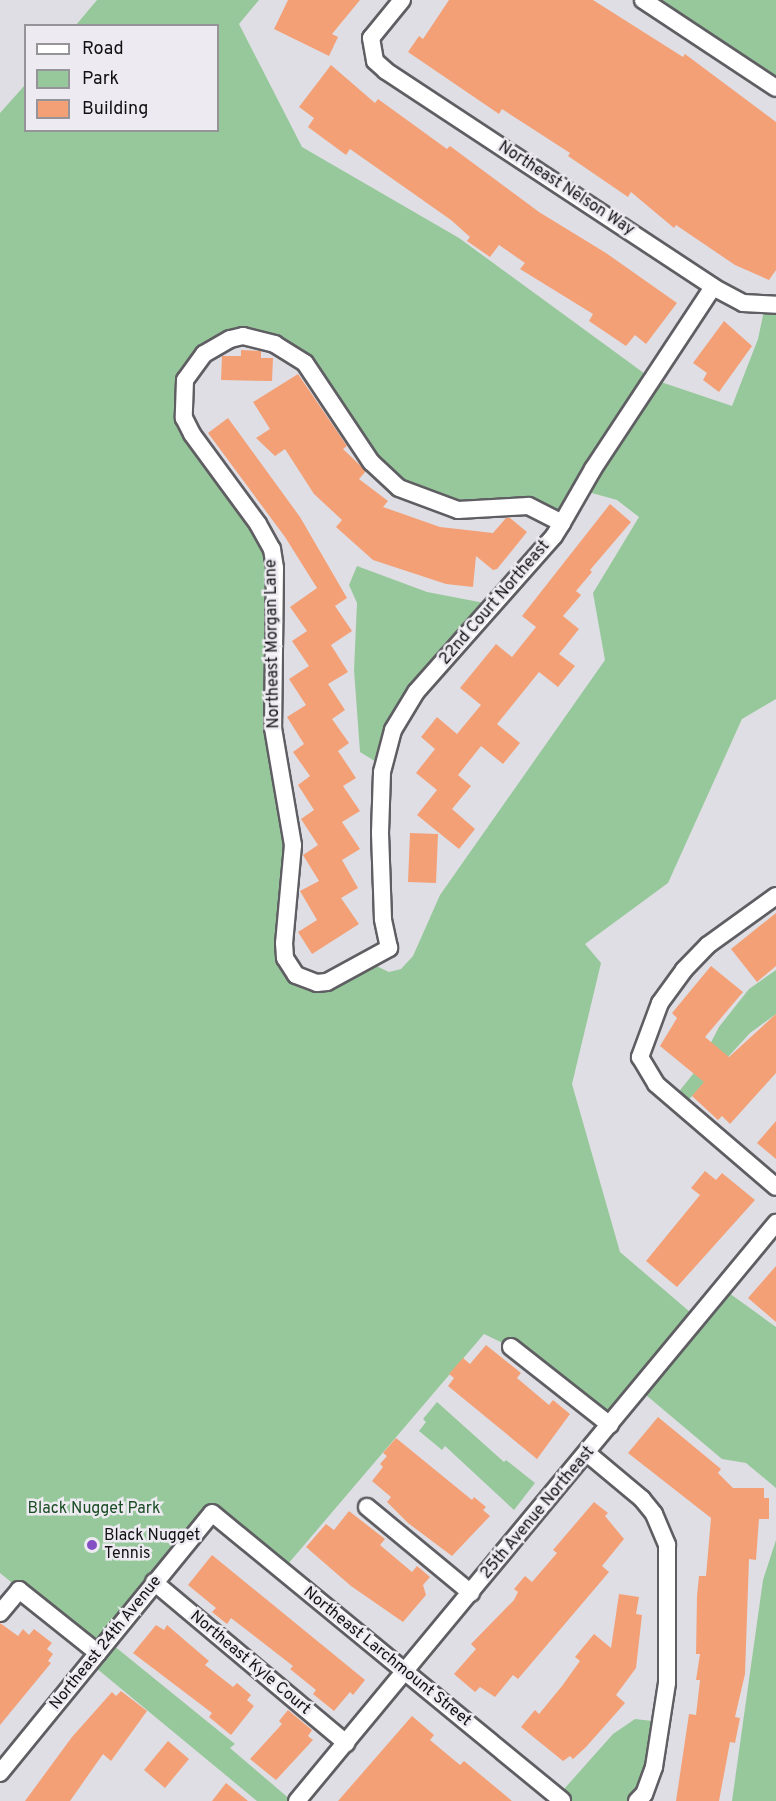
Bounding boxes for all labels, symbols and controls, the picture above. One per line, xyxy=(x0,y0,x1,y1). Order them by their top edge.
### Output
legend xyxy=(24,24,219,132)
text: Road xyxy=(82,38,124,61)
text: Park xyxy=(82,68,119,91)
text: Building xyxy=(82,98,148,121)
street label: Northeast Nelson Way xyxy=(494,138,638,240)
street label: 22nd Court Northeast xyxy=(436,537,554,669)
street label: Northeast Morgan Lane xyxy=(262,559,284,729)
street label: 25th Avenue Northeast xyxy=(477,1443,599,1583)
park label: Black Nugget Park xyxy=(28,1499,160,1519)
place label: Black Nugget Tennis xyxy=(104,1526,200,1564)
marker: Black Nugget Tennis xyxy=(85,1538,99,1552)
street label: Northeast 24th Avenue xyxy=(46,1572,166,1714)
street label: Northeast Larchmount Street xyxy=(299,1583,475,1731)
street label: Northeast Kyle Court xyxy=(186,1607,314,1719)

